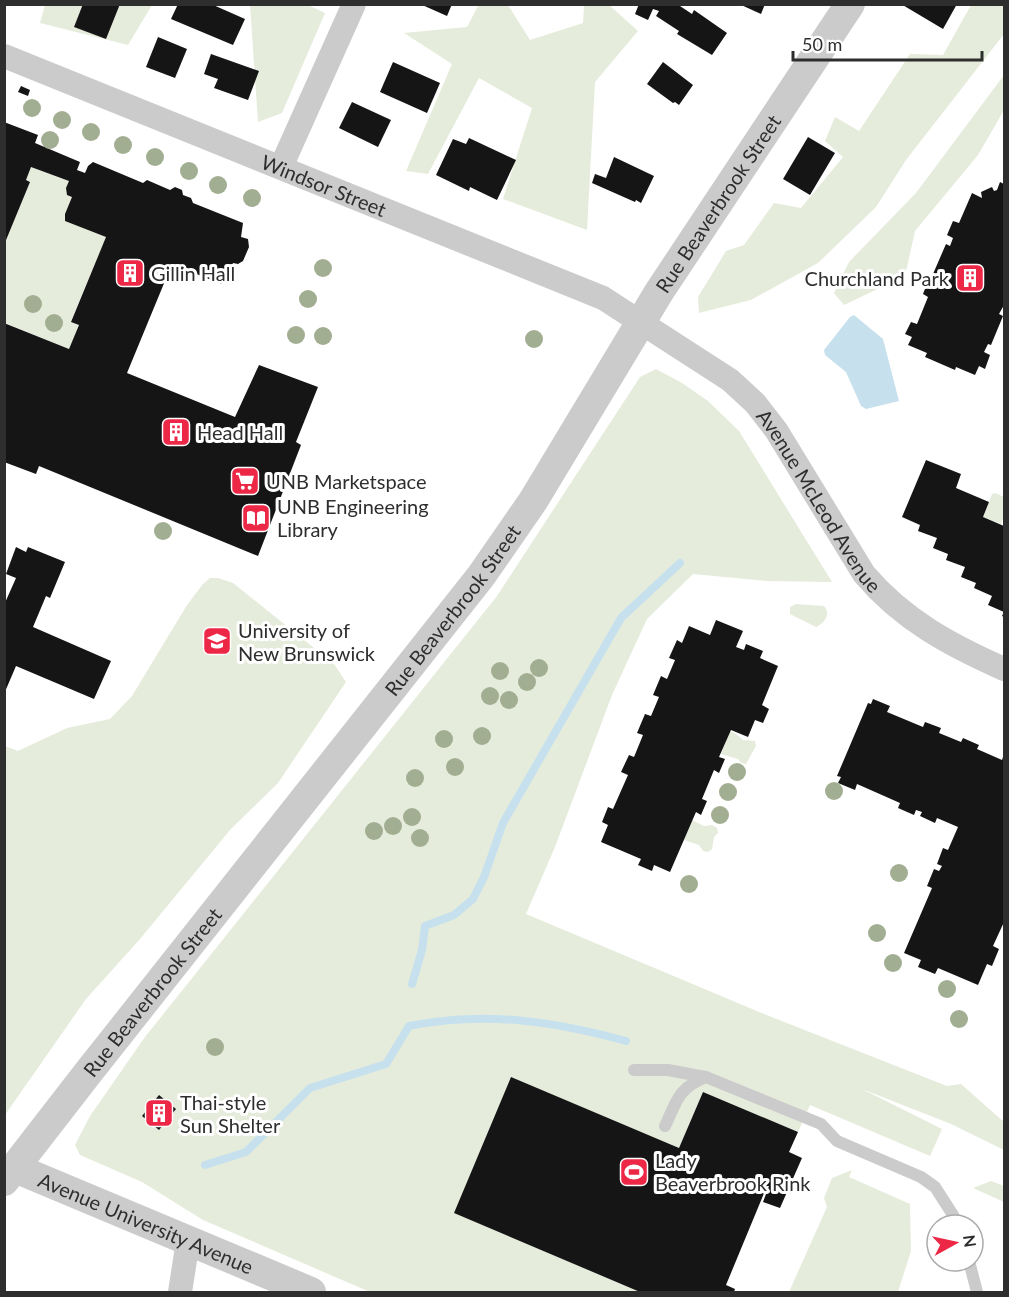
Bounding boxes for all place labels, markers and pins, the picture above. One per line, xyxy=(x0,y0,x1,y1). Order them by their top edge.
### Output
building icon: Gillin Hall xyxy=(114,257,146,289)
place label: Gillin Hall xyxy=(151,261,235,285)
building icon: Churchland Park xyxy=(954,262,986,294)
place label: Churchland Park xyxy=(805,266,950,290)
building icon: Head Hall xyxy=(160,416,192,448)
place label: Head Hall xyxy=(197,420,283,444)
supermarket icon: UNB Marketspace xyxy=(229,465,261,497)
place label: UNB Marketspace xyxy=(266,469,427,493)
place label: UNB Engineering Library xyxy=(277,494,429,541)
library icon: UNB Engineering Library xyxy=(240,502,272,534)
place label: University of New Brunswick xyxy=(238,618,376,665)
school or university icon: University of New Brunswick xyxy=(201,625,233,657)
place label: Thai-style Sun Shelter xyxy=(180,1090,281,1137)
building icon: Thai-style Sun Shelter xyxy=(143,1097,175,1129)
place label: Lady Beaverbrook Rink xyxy=(655,1148,811,1195)
sports icon: Lady Beaverbrook Rink xyxy=(618,1156,650,1188)

